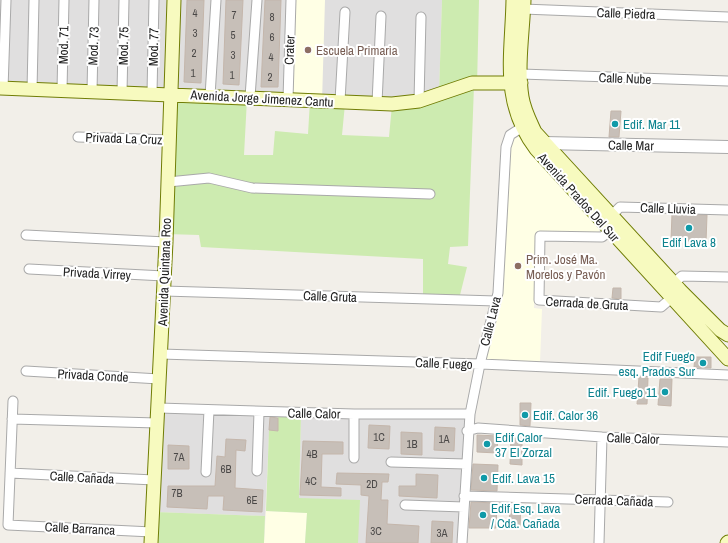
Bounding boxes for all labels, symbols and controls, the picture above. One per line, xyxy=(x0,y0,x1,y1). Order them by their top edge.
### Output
street label: Calle Piedra xyxy=(596,4,656,23)
house number: 4 xyxy=(192,6,198,20)
house number: 7 xyxy=(231,8,237,22)
house number: 8 xyxy=(269,10,275,24)
street label: Mod. 71 xyxy=(55,26,72,64)
street label: Mod. 73 xyxy=(84,26,103,66)
house number: 3 xyxy=(192,26,198,40)
street label: Mod. 75 xyxy=(115,27,132,65)
street label: Mod. 77 xyxy=(145,28,162,66)
house number: 5 xyxy=(230,28,236,42)
house number: 6 xyxy=(269,30,275,44)
street label: Crater xyxy=(280,34,299,65)
place label: Escuela Primaria xyxy=(316,42,398,59)
marker: Escuela Primaria xyxy=(303,45,313,55)
house number: 2 xyxy=(191,46,197,60)
house number: 3 xyxy=(230,48,236,62)
house number: 4 xyxy=(268,50,274,64)
house number: 1 xyxy=(190,66,196,80)
house number: 1 xyxy=(229,68,235,82)
street label: Calle Nube xyxy=(598,69,652,88)
house number: 2 xyxy=(267,70,273,84)
street label: Avenida Jorge Jimenez Cantu xyxy=(189,86,334,111)
place label: Edif. Mar 11 xyxy=(623,116,680,133)
marker: Edif. Mar 11 xyxy=(610,119,620,129)
street label: Privada La Cruz xyxy=(85,129,163,148)
street label: Calle Mar xyxy=(608,137,654,154)
street label: Avenida Prados Del Sur xyxy=(533,148,623,246)
street label: Calle Lluvia xyxy=(640,199,696,218)
street label: Avenida Quintana Roo xyxy=(154,218,175,327)
marker: Edif Lava 8 xyxy=(684,223,694,233)
place label: Edif Lava 8 xyxy=(662,234,716,251)
place label: Prim. José Ma. Morelos y Pavón xyxy=(526,251,605,283)
marker: Prim. José Ma. Morelos y Pavón xyxy=(513,261,523,271)
street label: Privada Virrey xyxy=(63,263,132,284)
street label: Calle Gruta xyxy=(303,287,357,306)
street label: Cerrada de Gruta xyxy=(545,293,629,314)
street label: Calle Lava xyxy=(476,295,505,348)
place label: Edif Fuego esq. Prados Sur xyxy=(619,348,695,380)
street label: Calle Fuego xyxy=(415,354,473,373)
marker: Edif Fuego esq. Prados Sur xyxy=(698,358,708,368)
street label: Privada Conde xyxy=(57,365,129,386)
place label: Edif. Fuego 11 xyxy=(588,384,657,401)
marker: Edif. Fuego 11 xyxy=(660,387,670,397)
street label: Calle Calor xyxy=(287,405,341,422)
place label: Edif. Calor 36 xyxy=(533,407,598,424)
marker: Edif. Calor 36 xyxy=(520,410,530,420)
place label: Edif Calor 37 El Zorzal xyxy=(495,429,552,461)
street label: Calle Calor xyxy=(606,429,660,448)
house number: 1C xyxy=(373,430,385,444)
house number: 1A xyxy=(438,432,450,446)
house number: 1B xyxy=(406,437,418,451)
marker: Edif Calor 37 El Zorzal xyxy=(482,439,492,449)
house number: 4B xyxy=(306,447,318,461)
house number: 7A xyxy=(173,450,185,464)
house number: 6B xyxy=(220,462,232,476)
street label: Calle Cañada xyxy=(49,467,115,488)
place label: Edif. Lava 15 xyxy=(492,470,555,487)
marker: Edif. Lava 15 xyxy=(479,473,489,483)
house number: 4C xyxy=(305,474,317,488)
house number: 2D xyxy=(366,477,378,491)
house number: 7B xyxy=(171,486,183,500)
street label: Cerrada Cañada xyxy=(574,491,654,510)
house number: 6E xyxy=(246,493,258,507)
place label: Edif Esq. Lava / Cda. Cañada xyxy=(491,500,560,532)
marker: Edif Esq. Lava / Cda. Cañada xyxy=(478,510,488,520)
street label: Calle Barranca xyxy=(44,518,116,539)
house number: 3C xyxy=(370,524,382,538)
house number: 3A xyxy=(436,526,448,540)

